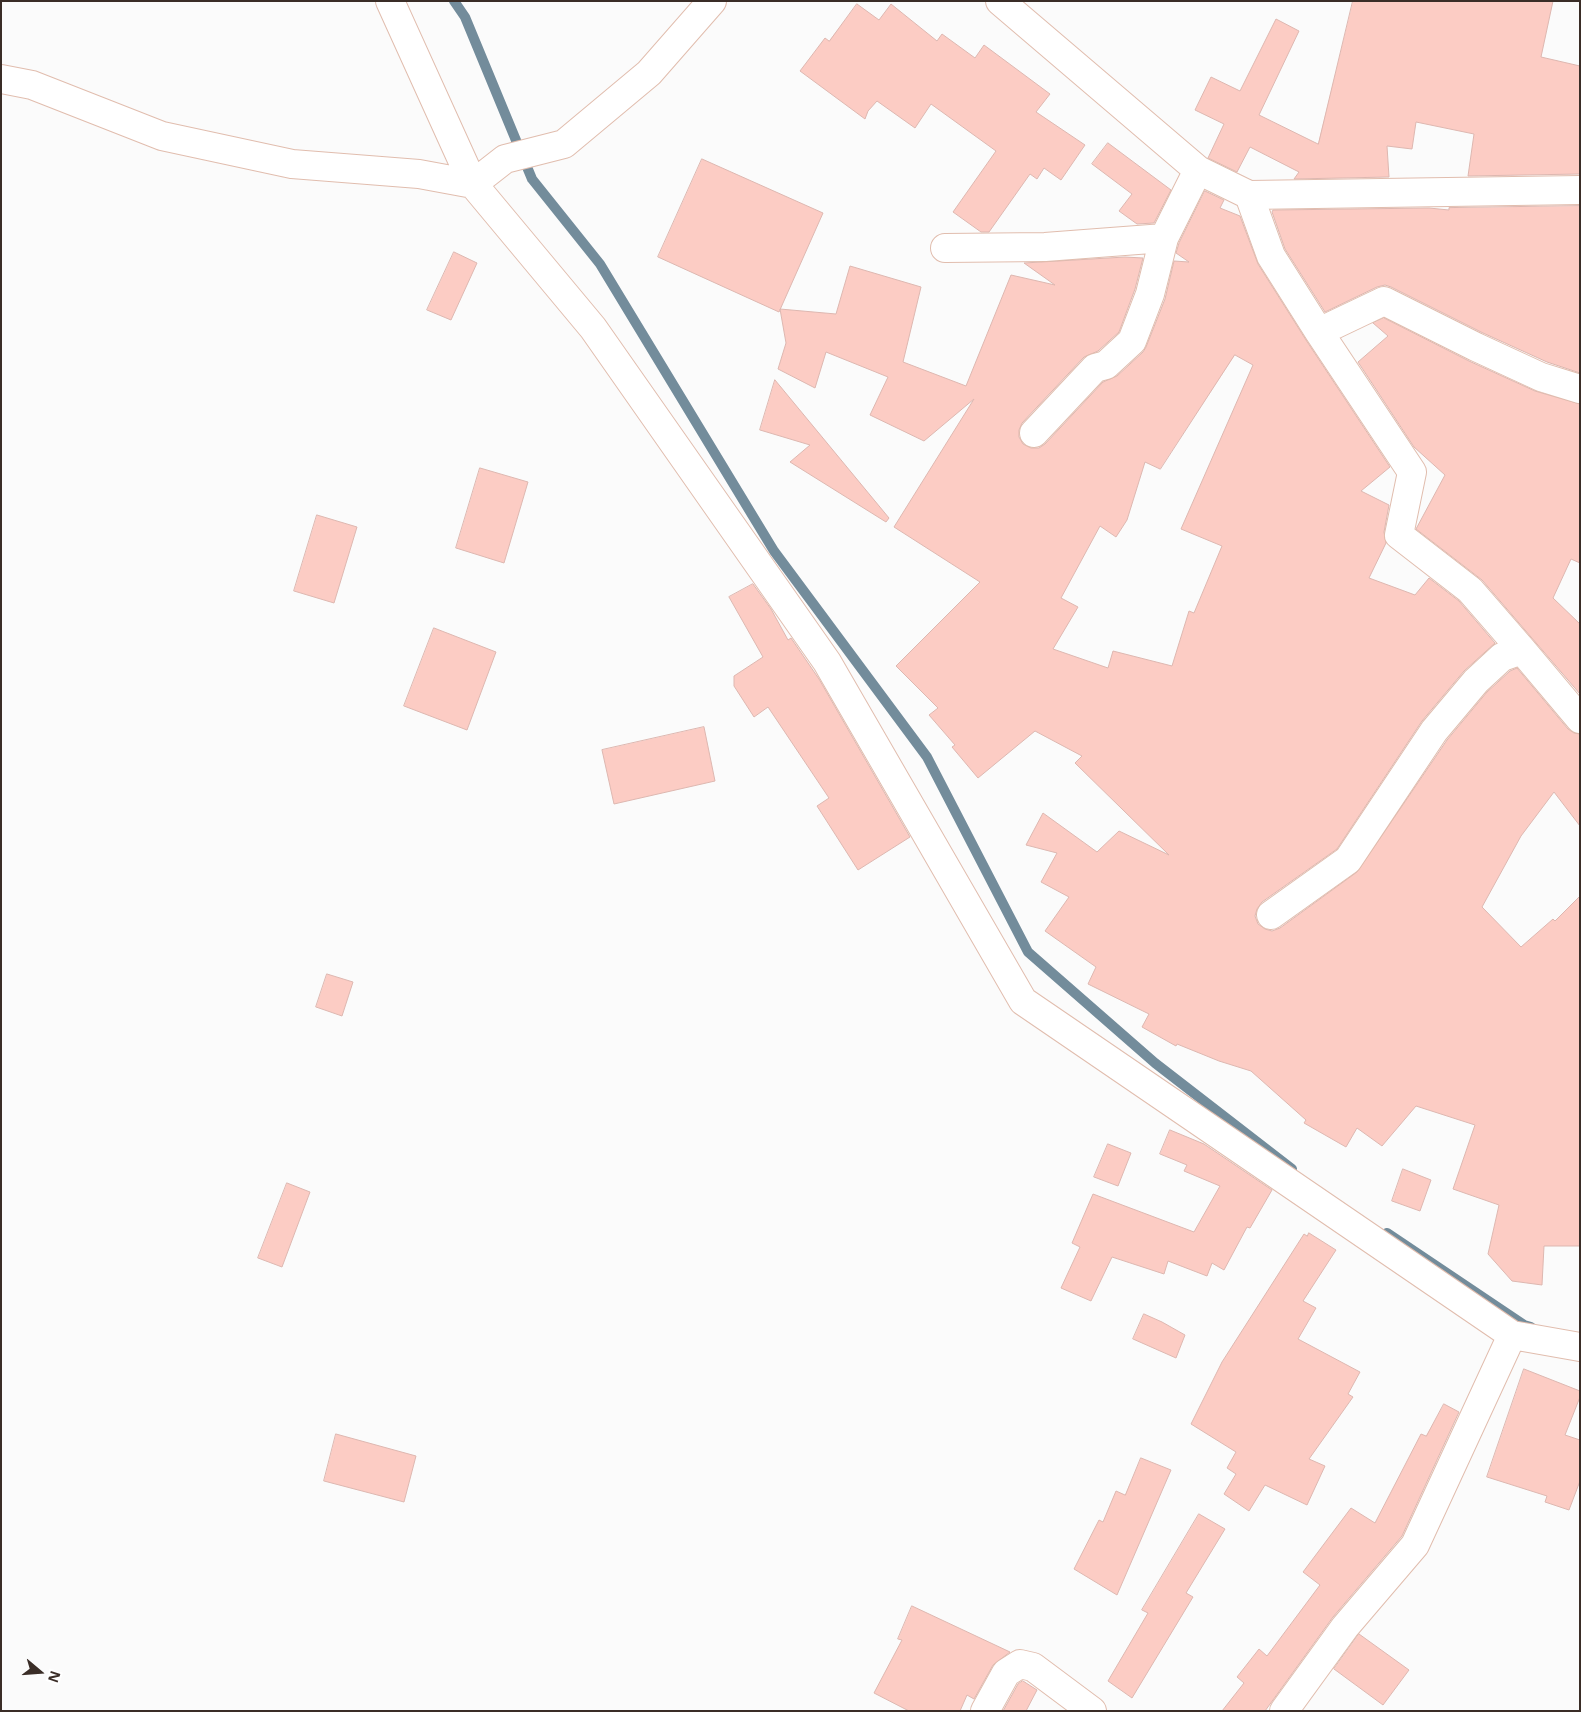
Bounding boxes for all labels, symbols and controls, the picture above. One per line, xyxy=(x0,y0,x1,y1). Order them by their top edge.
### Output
north arrow xyxy=(15,1647,65,1697)
text: N xyxy=(44,1668,66,1685)

